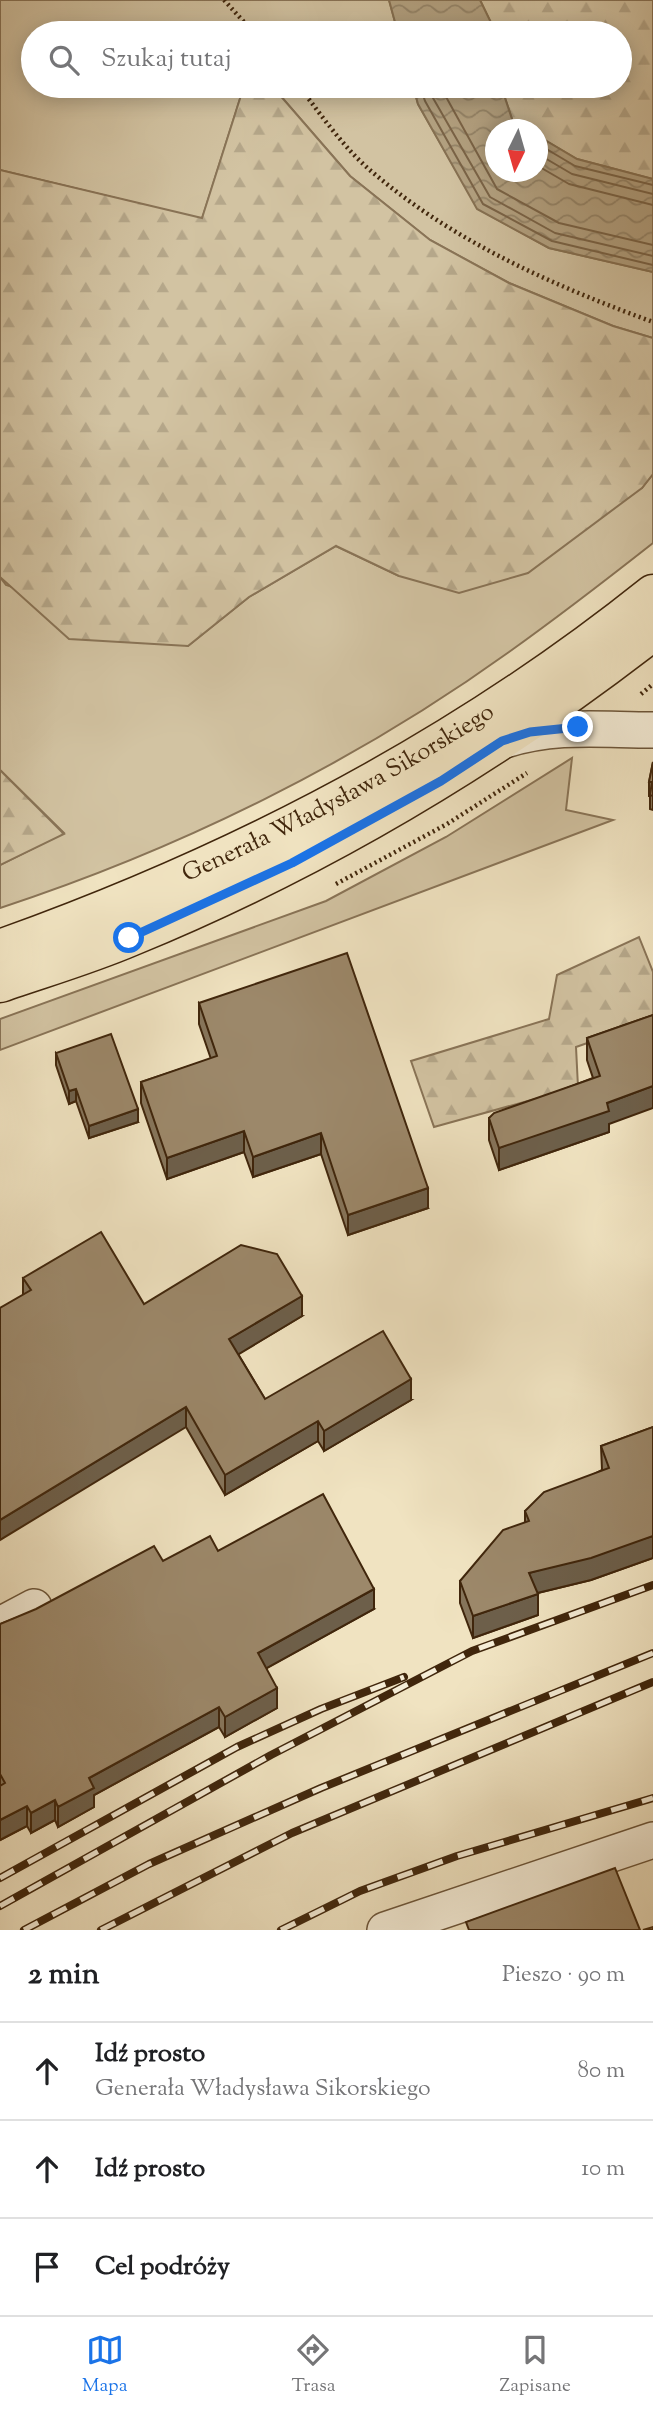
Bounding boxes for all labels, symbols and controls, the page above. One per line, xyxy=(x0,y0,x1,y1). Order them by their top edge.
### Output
search box xyxy=(21,21,632,98)
icon: search xyxy=(45,41,83,79)
text: Szukaj tutaj xyxy=(101,41,232,78)
north arrow xyxy=(485,119,548,182)
street label: Generała Władysława Sikorskiego xyxy=(177,696,501,891)
route end xyxy=(562,711,593,742)
route start xyxy=(113,922,144,953)
text: 2 min xyxy=(28,1954,100,1997)
text: Pieszo · 90 m xyxy=(502,1959,625,1992)
text: Idź prosto xyxy=(95,2036,205,2073)
icon: ahead xyxy=(28,2052,66,2090)
text: 80 m xyxy=(577,2055,625,2088)
text: Generała Władysława Sikorskiego xyxy=(95,2073,431,2106)
icon: ahead xyxy=(28,2150,66,2188)
text: Idź prosto xyxy=(95,2151,205,2188)
text: 10 m xyxy=(581,2153,625,2186)
icon: arrive xyxy=(28,2248,66,2286)
text: Cel podróży xyxy=(95,2249,230,2286)
tab: Mapa xyxy=(82,2331,127,2400)
tab: Trasa xyxy=(292,2331,335,2400)
tab: Zapisane xyxy=(500,2331,571,2400)

